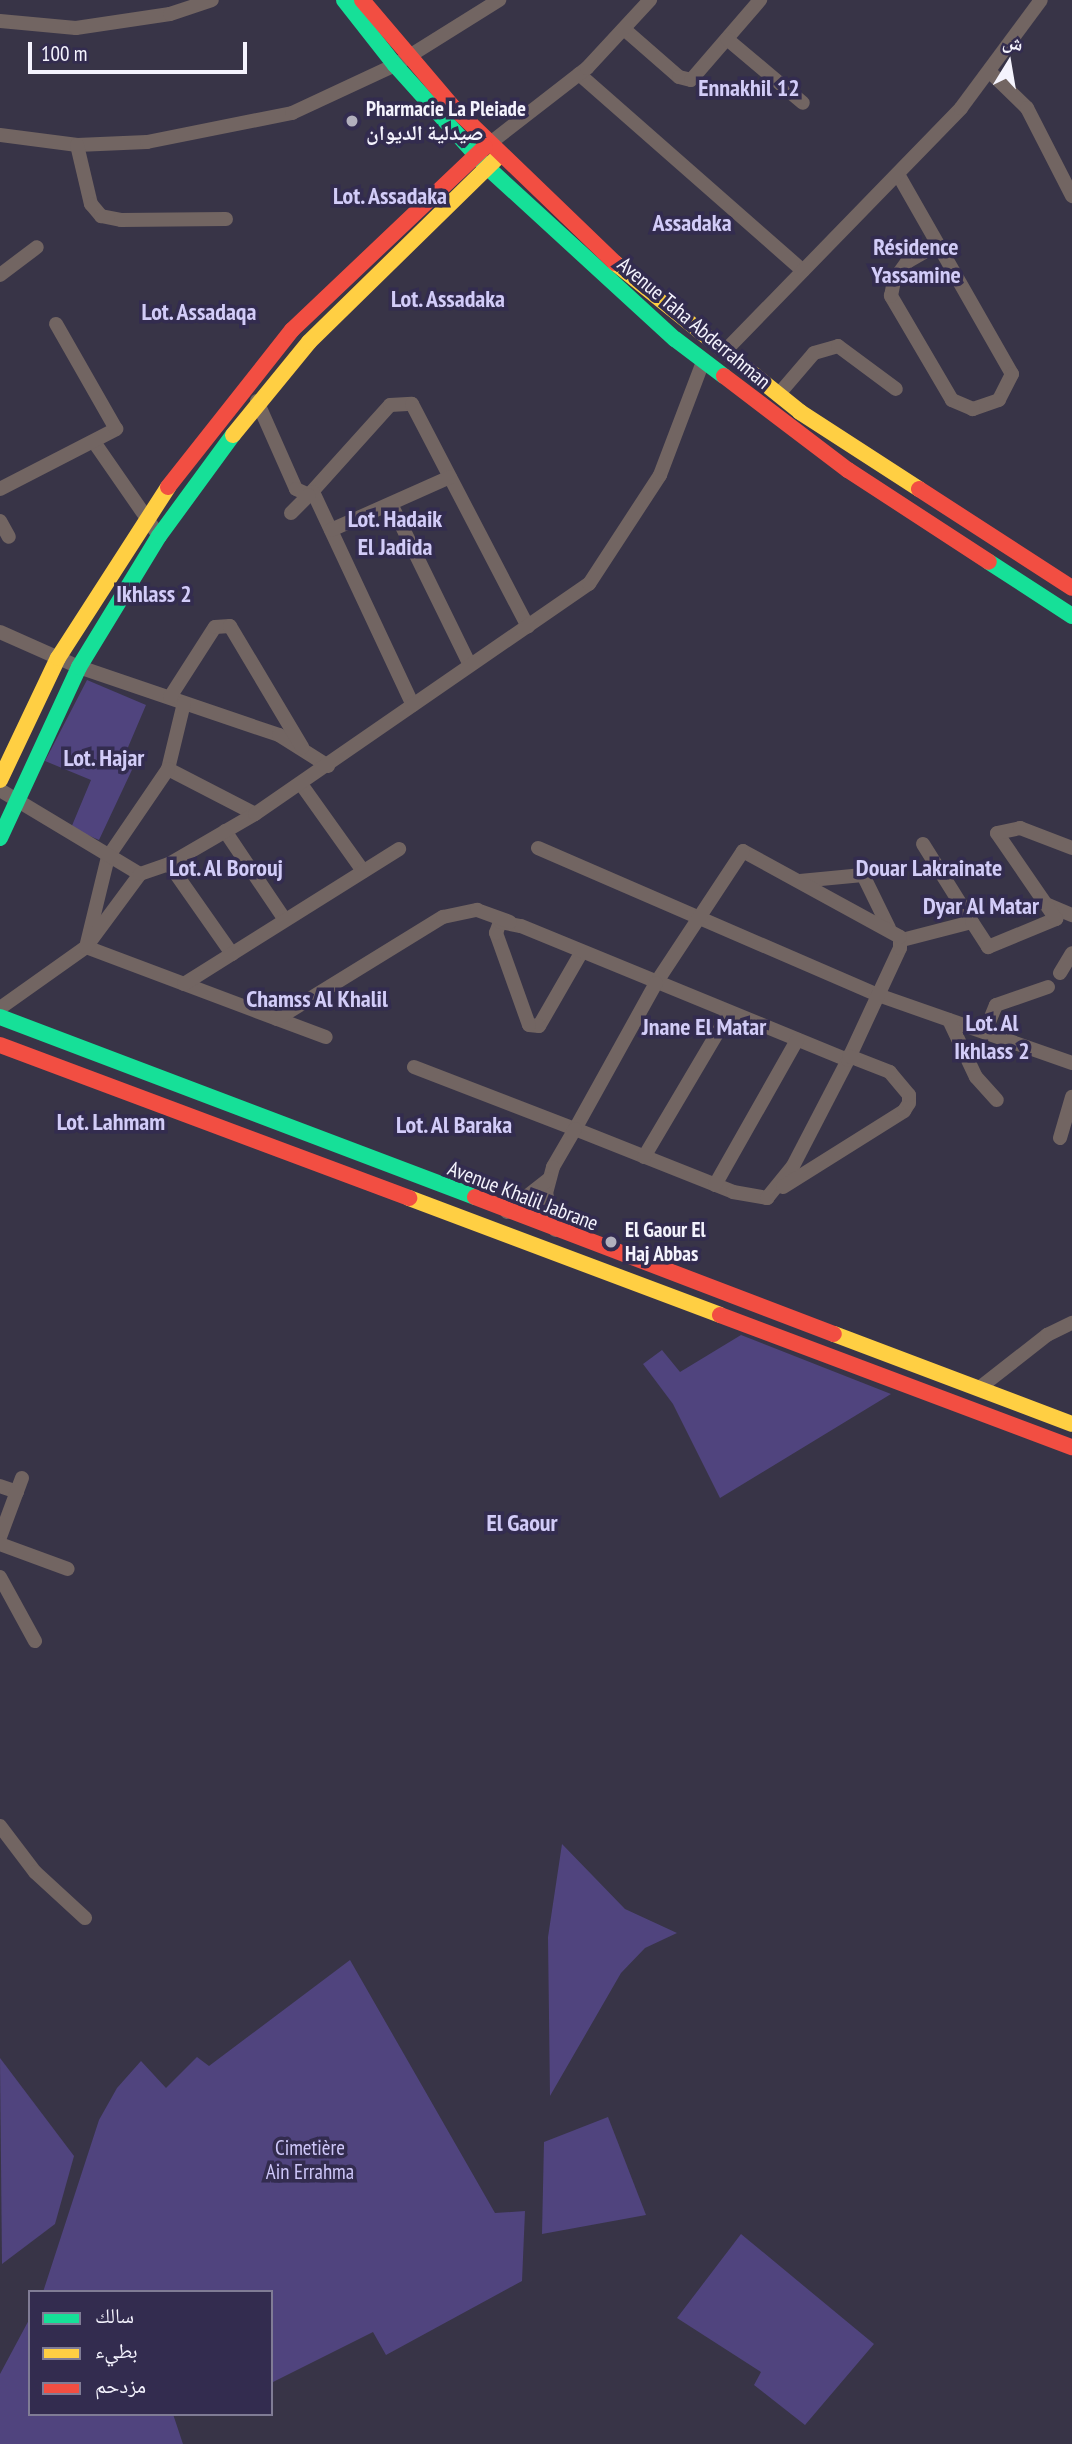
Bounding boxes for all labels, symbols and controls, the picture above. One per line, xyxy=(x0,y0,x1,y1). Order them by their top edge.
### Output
scale bar xyxy=(32,28,250,72)
north arrow xyxy=(974,28,1044,98)
text: ش xyxy=(1001,29,1025,56)
text: 100 m xyxy=(41,40,87,67)
district label: Ennakhil 12 xyxy=(698,74,800,102)
place label: Pharmacie La Pleiade صيدلية الديوان xyxy=(366,96,526,146)
marker: Pharmacie La Pleiade صيدلية الديوان xyxy=(344,113,360,129)
district label: Lot. Assadaka xyxy=(332,182,448,210)
district label: Assadaka xyxy=(652,209,732,237)
district label: Résidence Yassamine xyxy=(871,233,961,289)
street label: Avenue Taha Abderrahman xyxy=(612,251,776,395)
district label: Lot. Assadaka xyxy=(390,285,506,313)
district label: Lot. Assadaqa xyxy=(140,298,258,326)
district label: Lot. Hadaik El Jadida xyxy=(347,505,443,561)
district label: Ikhlass 2 xyxy=(116,580,192,608)
district label: Lot. Hajar xyxy=(63,744,145,772)
district label: Lot. Al Borouj xyxy=(168,854,284,882)
district label: Douar Lakrainate xyxy=(856,854,1002,882)
district label: Dyar Al Matar xyxy=(923,892,1039,920)
district label: Chamss Al Khalil xyxy=(246,985,388,1013)
district label: Lot. Al Ikhlass 2 xyxy=(954,1009,1030,1065)
district label: Jnane El Matar xyxy=(642,1013,766,1041)
district label: Lot. Lahmam xyxy=(56,1108,166,1136)
district label: Lot. Al Baraka xyxy=(395,1111,513,1139)
street label: Avenue Khalil Jabrane xyxy=(444,1156,602,1236)
place label: El Gaour El Haj Abbas xyxy=(625,1217,706,1267)
marker: El Gaour El Haj Abbas xyxy=(603,1234,619,1250)
district label: El Gaour xyxy=(486,1509,558,1537)
park label: Cimetière Ain Errahma xyxy=(266,2135,354,2185)
legend xyxy=(28,2290,273,2416)
text: سالك xyxy=(95,2302,134,2329)
text: بطيء xyxy=(95,2337,138,2364)
text: مزدحم xyxy=(95,2372,146,2399)

